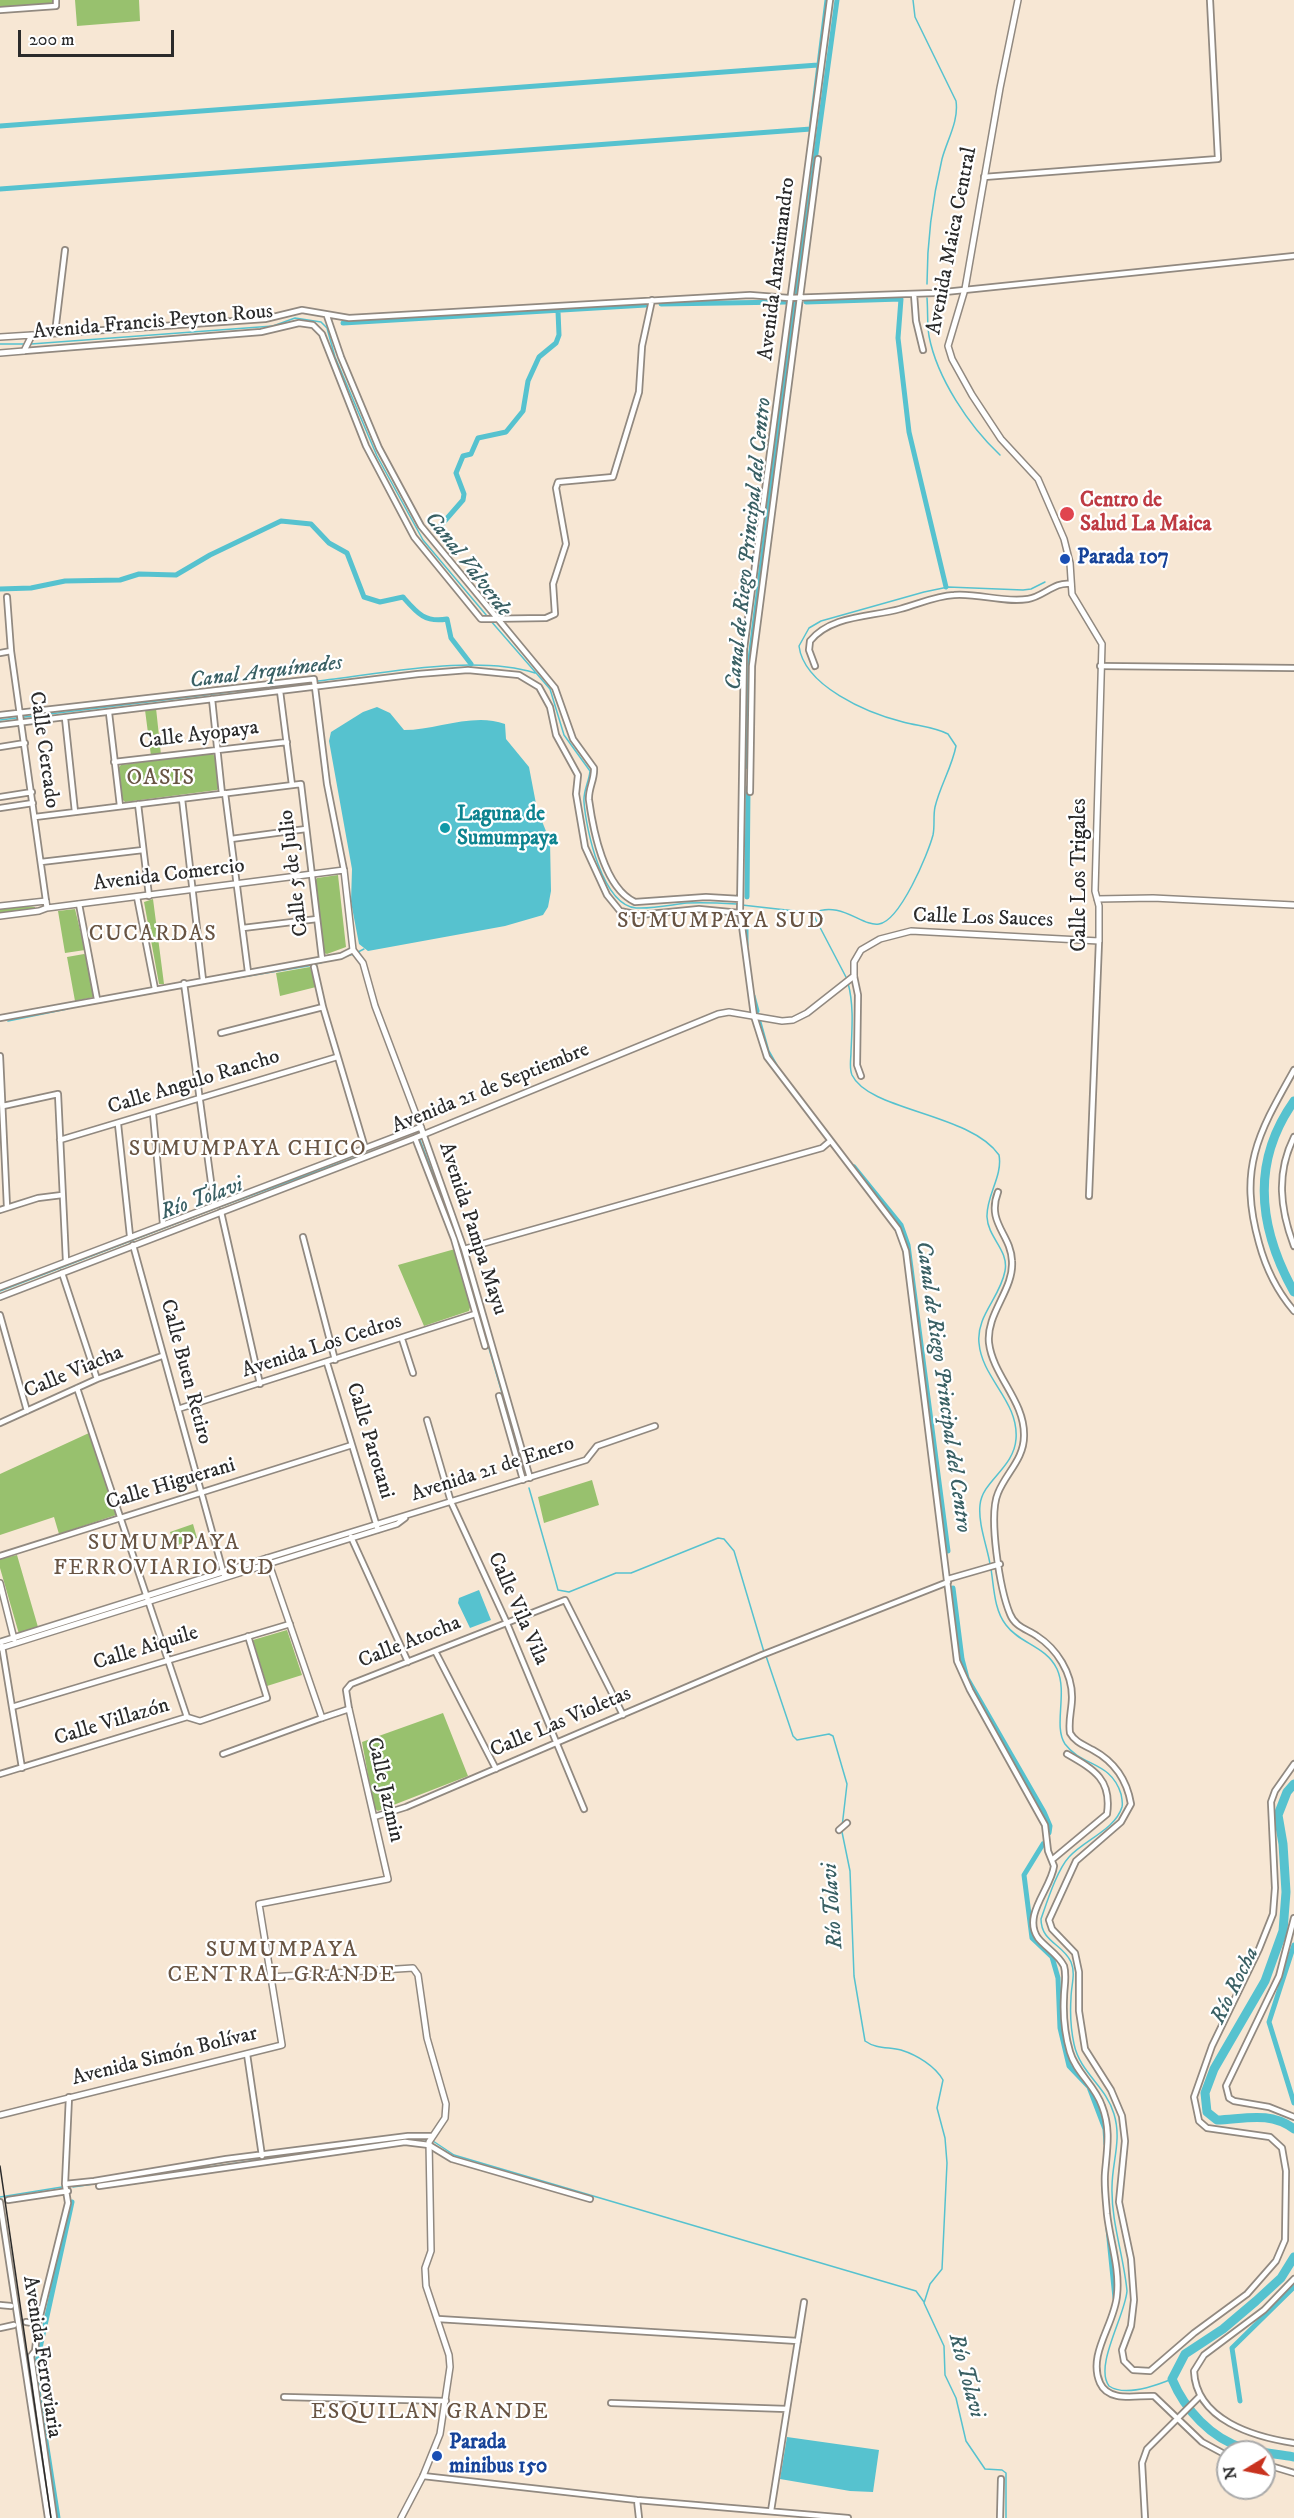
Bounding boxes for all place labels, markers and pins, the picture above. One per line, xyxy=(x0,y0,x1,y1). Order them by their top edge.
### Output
place label: Centro de Salud La Maica xyxy=(1080,489,1211,539)
marker: Centro de Salud La Maica xyxy=(1058,505,1076,523)
place label: Parada 107 xyxy=(1077,546,1169,572)
marker: Parada 107 xyxy=(1058,552,1072,566)
place label: Laguna de Sumumpaya xyxy=(457,803,558,853)
marker: Laguna de Sumumpaya xyxy=(438,821,452,835)
place label: Parada minibus 150 xyxy=(449,2431,547,2481)
marker: Parada minibus 150 xyxy=(430,2449,444,2463)

